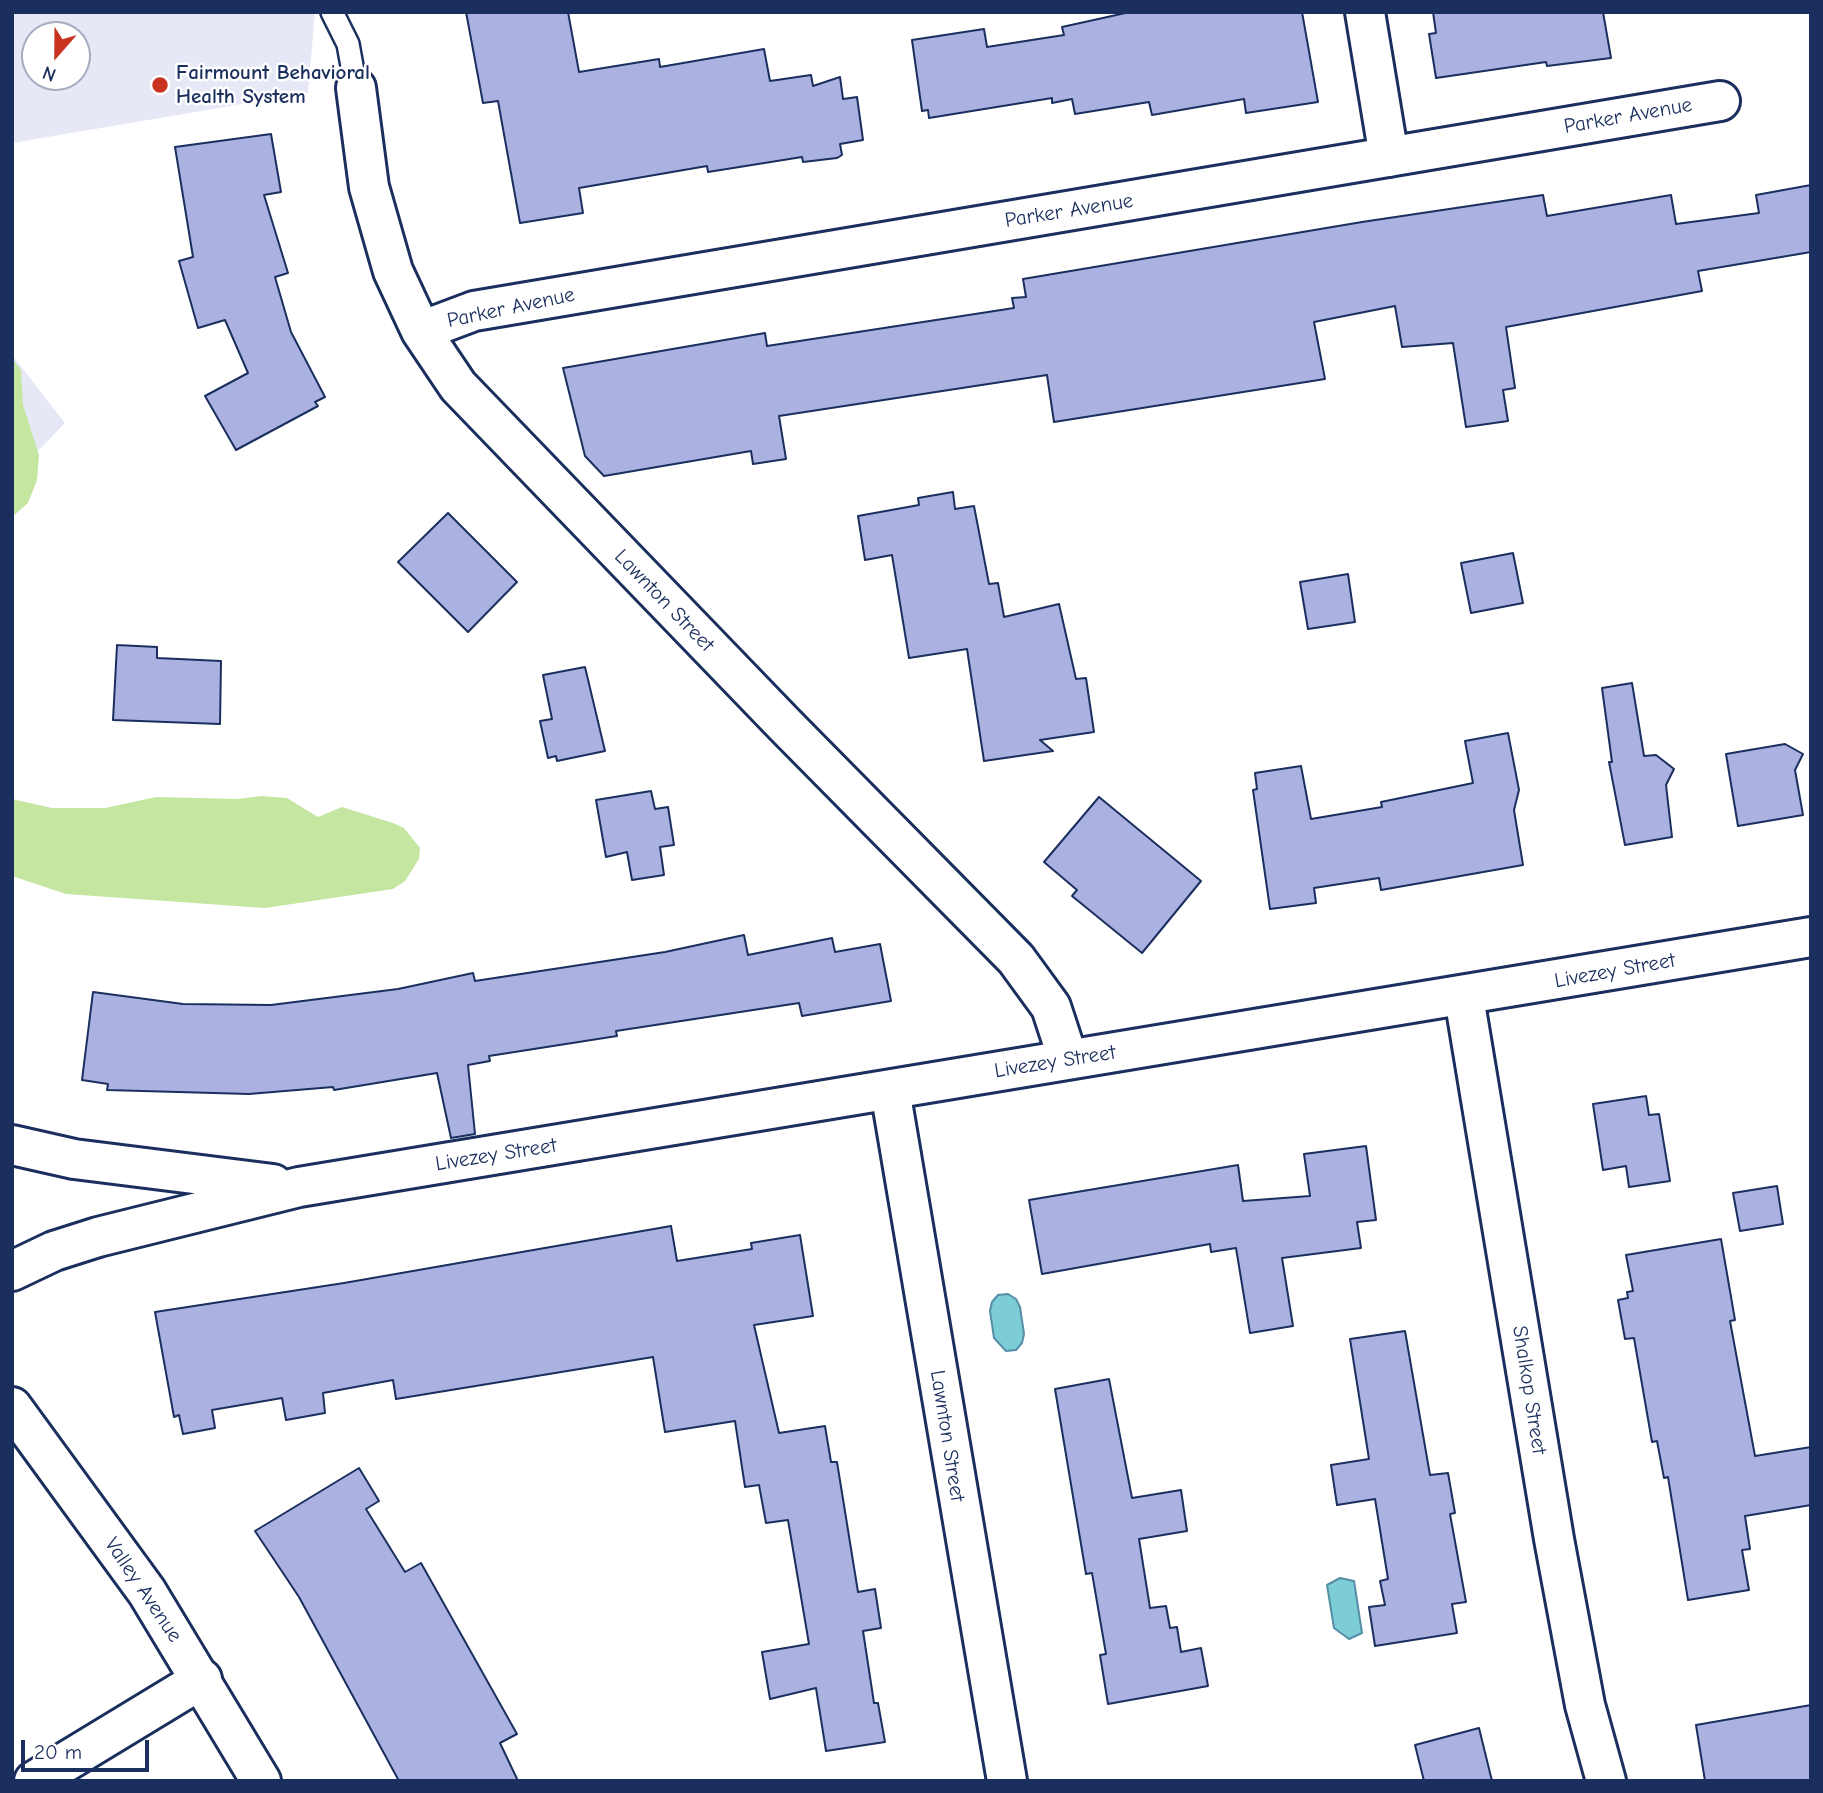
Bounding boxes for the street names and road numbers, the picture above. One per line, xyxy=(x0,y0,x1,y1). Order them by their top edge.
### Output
street label: Parker Avenue xyxy=(1562,92,1694,140)
street label: Parker Avenue xyxy=(1003,188,1135,234)
street label: Parker Avenue xyxy=(445,282,577,334)
street label: Lawnton Street xyxy=(609,544,719,658)
street label: Livezey Street xyxy=(1553,948,1677,994)
street label: Livezey Street xyxy=(993,1040,1117,1084)
street label: Livezey Street xyxy=(434,1133,558,1177)
street label: Shalkop Street xyxy=(1506,1324,1552,1456)
street label: Lawnton Street xyxy=(924,1368,970,1504)
street label: Valley Avenue xyxy=(99,1533,187,1647)

